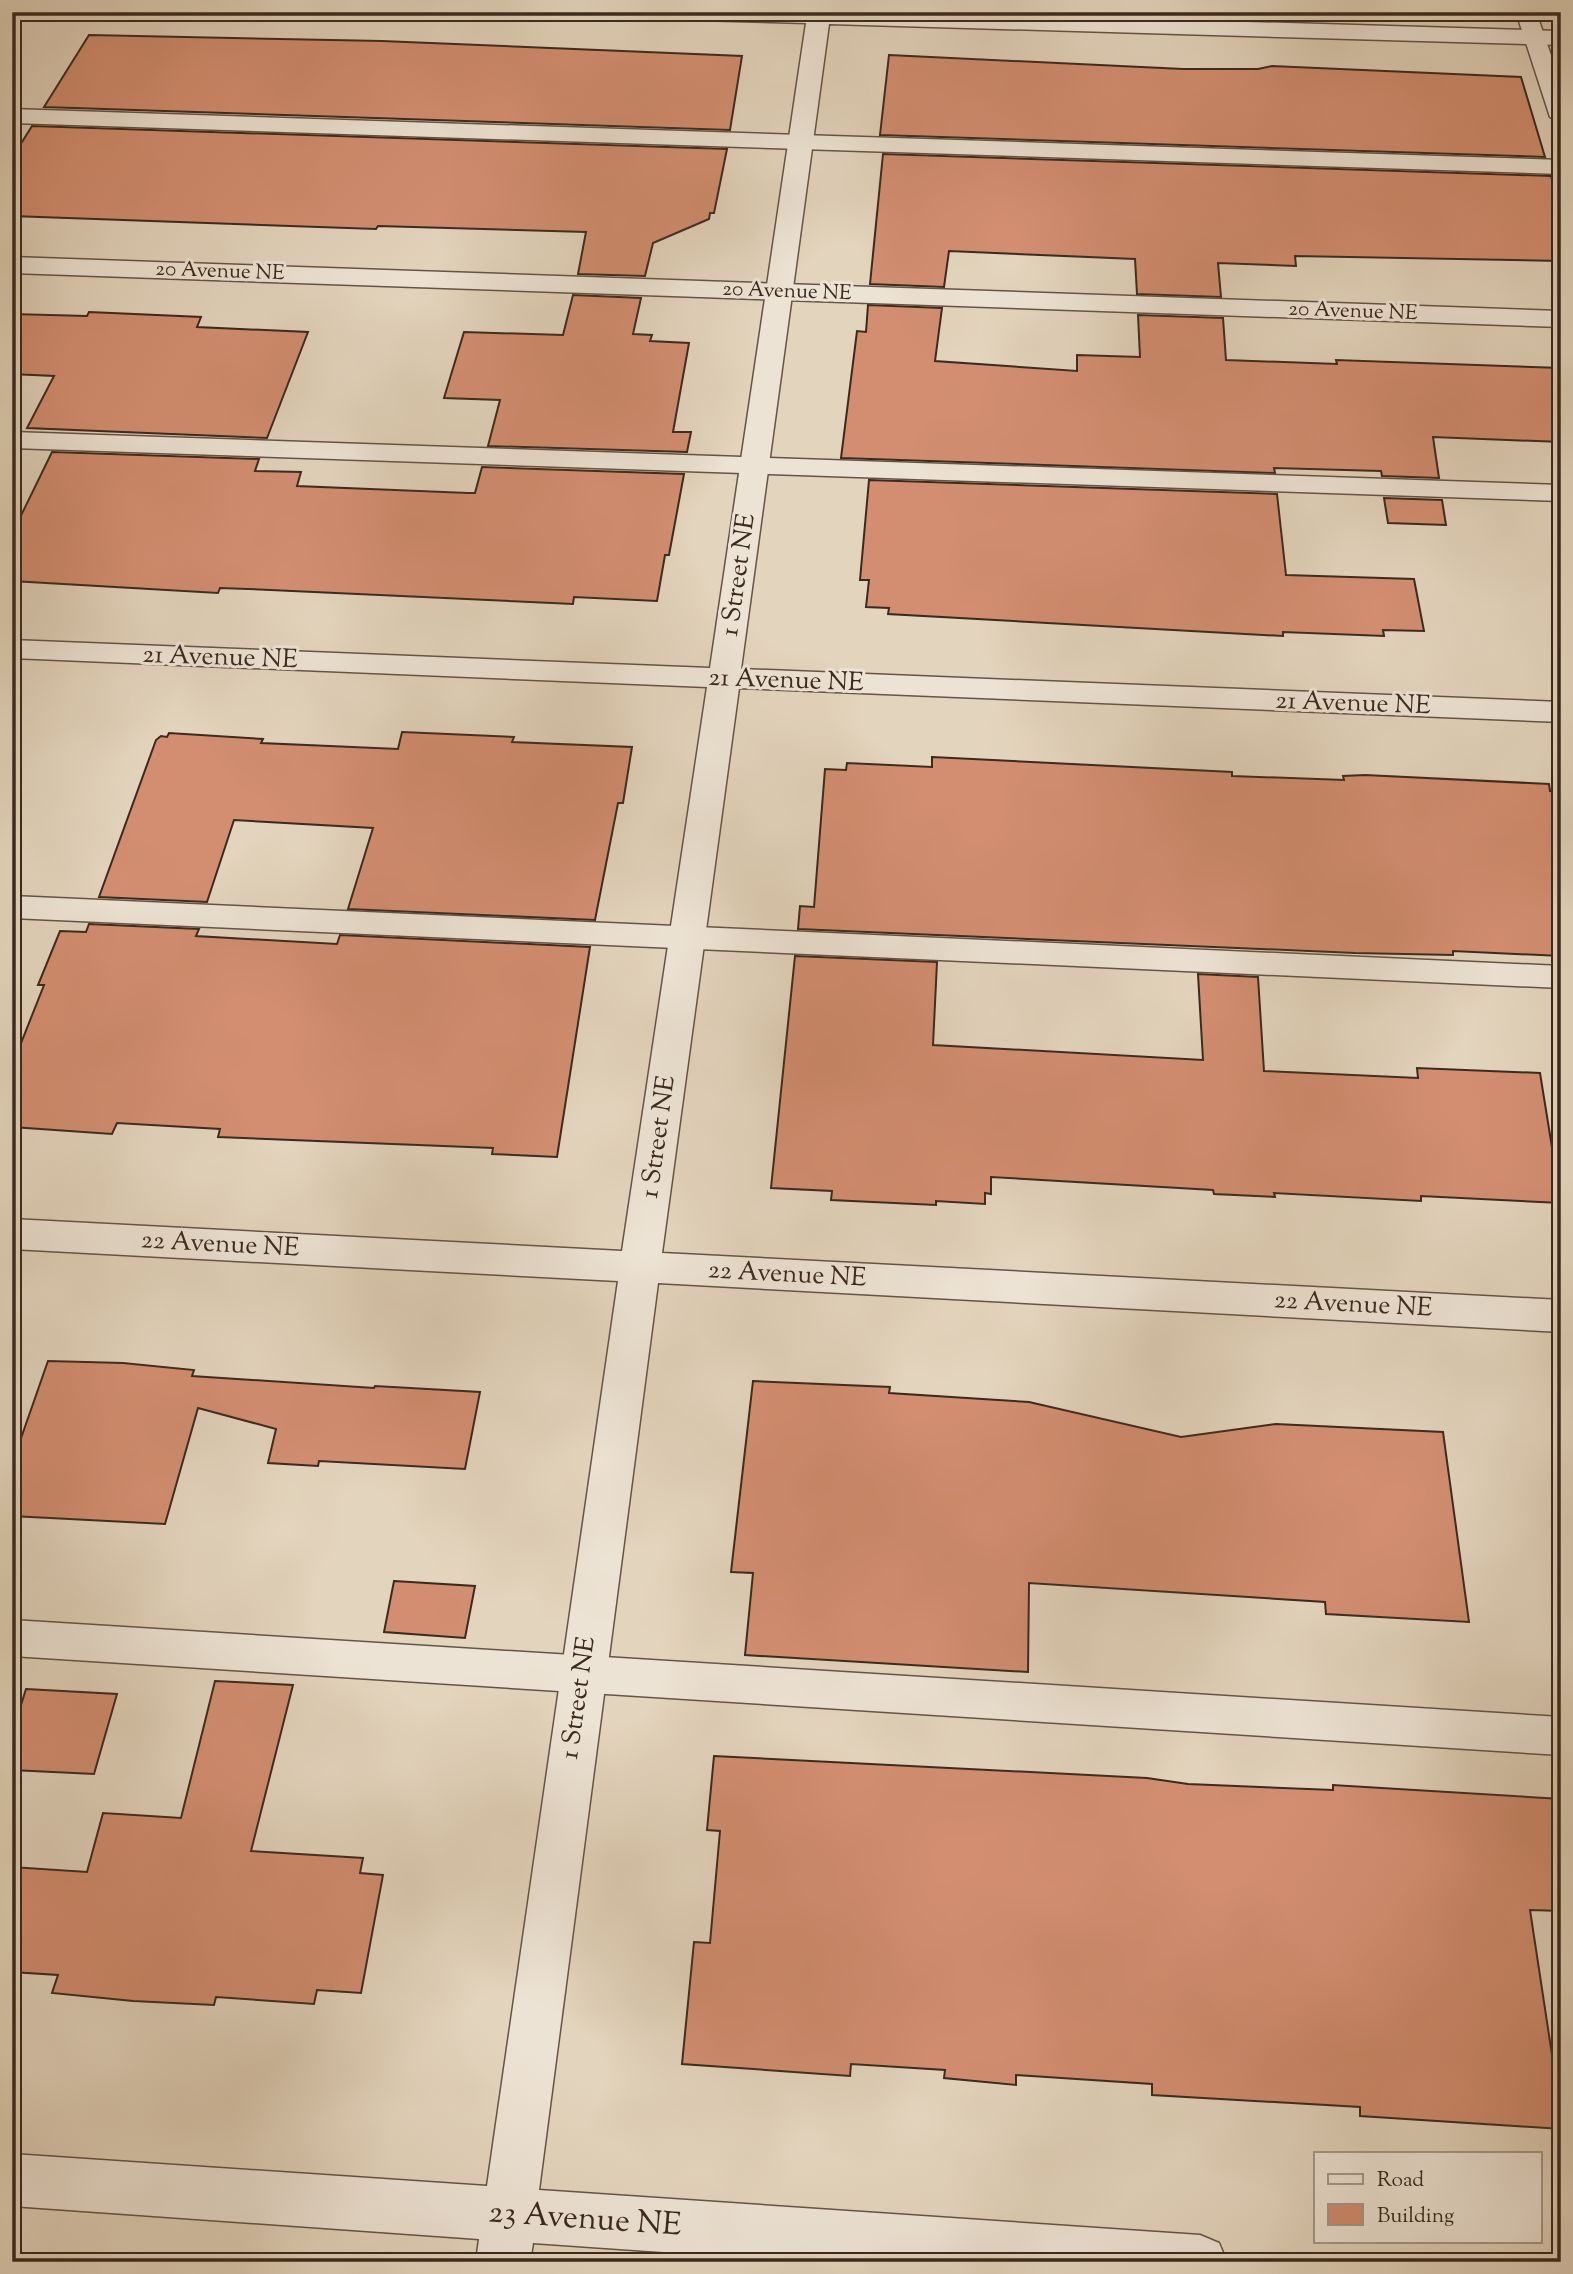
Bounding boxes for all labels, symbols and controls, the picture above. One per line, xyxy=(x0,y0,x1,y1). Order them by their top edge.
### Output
street label: 20 Avenue NE xyxy=(155,255,286,289)
street label: 20 Avenue NE xyxy=(722,275,853,309)
street label: 20 Avenue NE xyxy=(1288,295,1419,329)
street label: 1 Street NE xyxy=(712,511,766,639)
street label: 21 Avenue NE xyxy=(142,637,299,679)
street label: 21 Avenue NE xyxy=(708,660,865,702)
street label: 21 Avenue NE xyxy=(1275,683,1432,725)
street label: 1 Street NE xyxy=(632,1073,686,1201)
street label: 22 Avenue NE xyxy=(140,1222,301,1268)
street label: 22 Avenue NE xyxy=(707,1252,868,1298)
street label: 22 Avenue NE xyxy=(1273,1282,1434,1328)
street label: 1 Street NE xyxy=(552,1634,606,1762)
legend xyxy=(1314,2152,1542,2242)
text: Road xyxy=(1377,2166,1424,2196)
street label: 23 Avenue NE xyxy=(487,2190,683,2250)
text: Building xyxy=(1377,2202,1454,2232)

